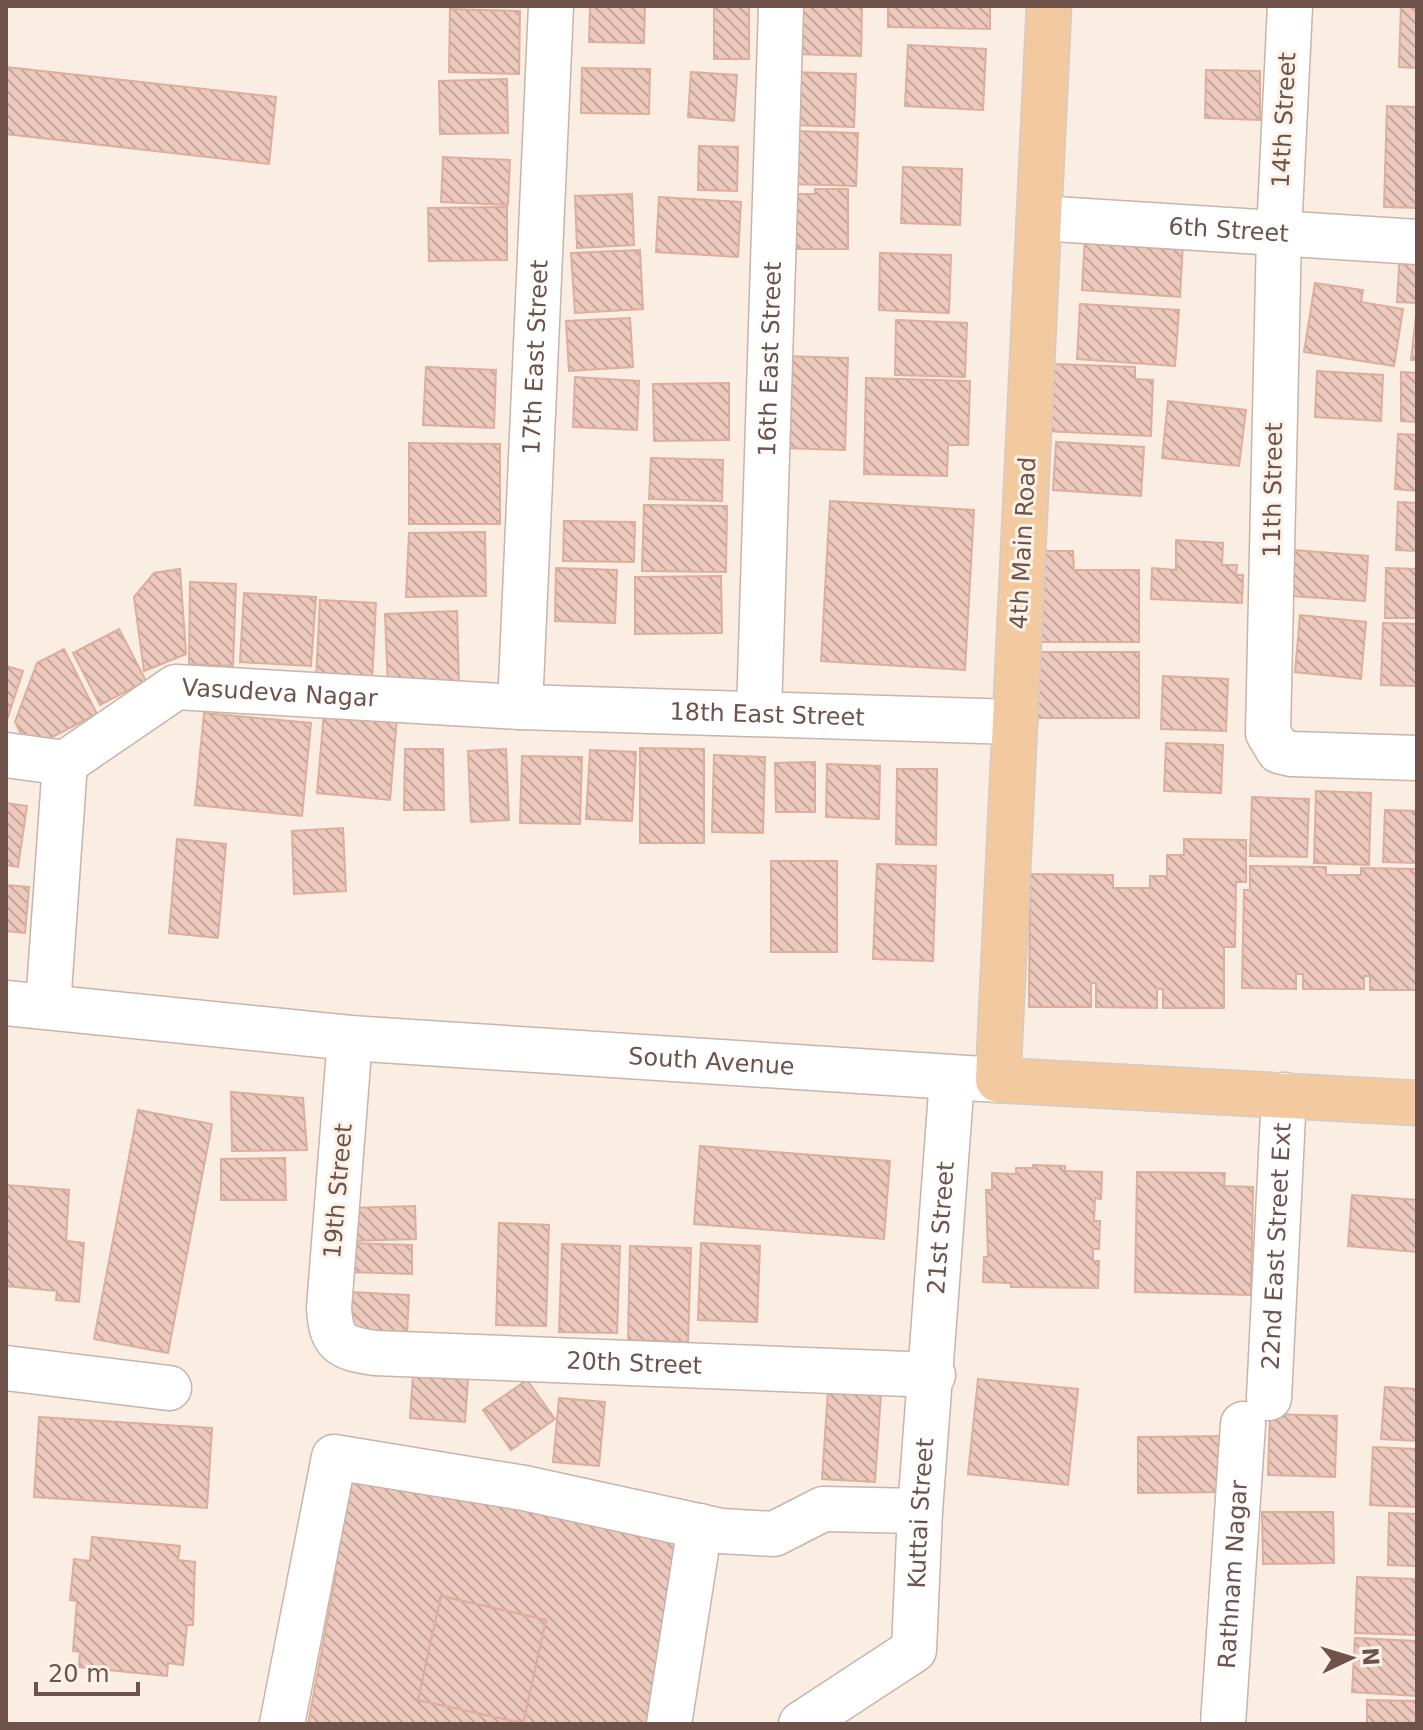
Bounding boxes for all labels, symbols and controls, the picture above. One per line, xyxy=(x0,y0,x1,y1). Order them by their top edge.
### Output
street label: 14th Street xyxy=(1266,52,1302,188)
street label: 6th Street xyxy=(1168,212,1290,248)
street label: 17th East Street xyxy=(517,259,554,455)
street label: 16th East Street xyxy=(753,261,787,457)
street label: 11th Street xyxy=(1258,422,1288,558)
street label: 4th Main Road xyxy=(1005,456,1041,630)
street label: Vasudeva Nagar xyxy=(181,673,379,713)
street label: 18th East Street xyxy=(669,698,865,731)
street label: South Avenue xyxy=(627,1042,796,1081)
street label: 19th Street xyxy=(318,1122,358,1260)
street label: 22nd East Street Ext xyxy=(1256,1122,1297,1370)
street label: 21st Street xyxy=(922,1161,960,1295)
street label: 20th Street xyxy=(566,1347,703,1380)
street label: Kuttai Street xyxy=(903,1437,939,1589)
street label: Rathnam Nagar xyxy=(1213,1479,1253,1670)
north arrow xyxy=(1311,1618,1391,1698)
scale bar xyxy=(36,1646,138,1696)
text: N xyxy=(1357,1647,1384,1667)
text: 20 m xyxy=(48,1660,110,1688)

